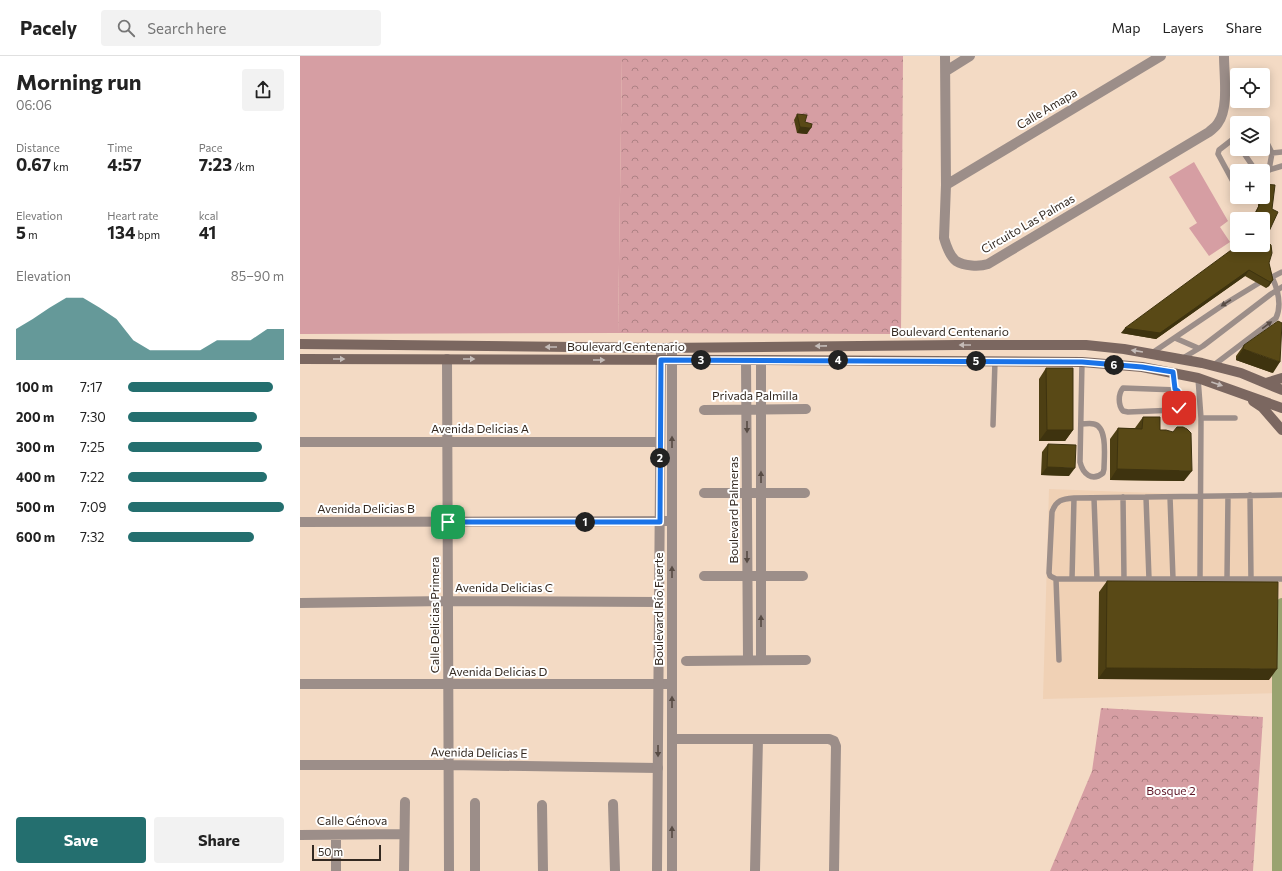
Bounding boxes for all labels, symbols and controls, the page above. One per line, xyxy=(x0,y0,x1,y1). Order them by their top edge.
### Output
search box xyxy=(101,10,381,46)
text: Pacely xyxy=(20,16,77,39)
icon: search xyxy=(115,17,137,39)
text: Search here xyxy=(147,19,227,37)
text: Map xyxy=(1112,19,1140,36)
text: Layers xyxy=(1162,19,1204,36)
text: Share xyxy=(1226,19,1262,36)
text: Morning run xyxy=(16,68,142,95)
map controls xyxy=(1230,68,1270,252)
button: locate xyxy=(1230,68,1270,108)
button: share xyxy=(242,69,284,111)
street label: Calle Amapa xyxy=(1014,85,1079,132)
text: 06:06 xyxy=(16,97,52,113)
button: layers xyxy=(1230,116,1270,156)
text: Distance xyxy=(16,141,60,154)
text: Time xyxy=(107,141,133,154)
text: Pace xyxy=(199,141,223,154)
text: 0.67 xyxy=(16,154,51,175)
text: 4:57 xyxy=(107,154,142,175)
text: 7:23 xyxy=(199,154,232,175)
text: km xyxy=(51,160,69,173)
text: /km xyxy=(232,160,255,173)
button: + xyxy=(1230,164,1270,204)
street label: Circuito Las Palmas xyxy=(978,191,1077,256)
text: Elevation xyxy=(16,209,62,222)
text: Heart rate xyxy=(107,209,158,222)
text: kcal xyxy=(199,209,218,222)
button: − xyxy=(1230,212,1270,252)
text: 5 xyxy=(16,222,26,243)
text: 134 xyxy=(107,222,135,243)
text: 41 xyxy=(199,222,216,243)
text: m xyxy=(26,228,38,241)
text: bpm xyxy=(135,228,160,241)
text: Elevation xyxy=(16,268,71,284)
text: 85–90 m xyxy=(231,268,284,284)
one-way arrow xyxy=(1220,300,1231,307)
one-way arrow xyxy=(1262,321,1273,329)
street label: Boulevard Centenario xyxy=(891,324,1009,338)
street label: Boulevard Centenario xyxy=(567,339,685,353)
one-way arrow xyxy=(958,342,971,348)
one-way arrow xyxy=(814,343,827,349)
one-way arrow xyxy=(544,344,557,350)
one-way arrow xyxy=(1131,348,1143,354)
pin: 3 xyxy=(691,350,711,370)
pin: 4 xyxy=(828,350,848,370)
pin: 5 xyxy=(966,351,986,371)
text: 3 xyxy=(698,353,704,366)
text: 4 xyxy=(835,353,841,366)
text: 5 xyxy=(973,354,979,367)
pin: 6 xyxy=(1104,355,1124,375)
one-way arrow xyxy=(333,356,346,362)
one-way arrow xyxy=(463,356,476,362)
one-way arrow xyxy=(593,357,606,363)
text: 6 xyxy=(1111,358,1117,371)
text: 100 m xyxy=(16,379,53,395)
text: 7:17 xyxy=(80,379,102,395)
one-way arrow xyxy=(1211,382,1223,388)
street label: Privada Palmilla xyxy=(712,388,798,402)
pin xyxy=(1162,391,1196,425)
icon: check xyxy=(1168,397,1190,419)
text: 200 m xyxy=(16,409,54,425)
text: 7:30 xyxy=(80,409,106,425)
street label: Avenida Delicias A xyxy=(431,421,529,435)
one-way arrow xyxy=(744,421,750,434)
one-way arrow xyxy=(669,435,675,448)
text: 300 m xyxy=(16,439,55,455)
text: 7:25 xyxy=(80,439,105,455)
pin: 2 xyxy=(650,448,670,468)
text: 2 xyxy=(657,451,663,464)
street label: Boulevard Palmeras xyxy=(726,456,740,564)
text: 400 m xyxy=(16,469,55,485)
text: 7:22 xyxy=(80,469,104,485)
one-way arrow xyxy=(758,470,764,483)
text: 500 m xyxy=(16,499,55,515)
text: 7:09 xyxy=(80,499,106,515)
street label: Avenida Delicias B xyxy=(317,501,415,515)
pin xyxy=(431,505,465,539)
icon: arrive xyxy=(437,511,459,533)
pin: 1 xyxy=(575,512,595,532)
text: 1 xyxy=(583,515,587,528)
text: 600 m xyxy=(16,529,55,545)
text: 7:32 xyxy=(80,529,105,545)
one-way arrow xyxy=(744,551,750,564)
street label: Boulevard Río Fuerte xyxy=(651,552,665,666)
street label: Calle Delicias Primera xyxy=(427,557,441,673)
one-way arrow xyxy=(669,565,675,578)
street label: Avenida Delicias C xyxy=(455,580,553,594)
one-way arrow xyxy=(758,614,764,627)
street label: Avenida Delicias D xyxy=(449,664,548,678)
one-way arrow xyxy=(669,695,675,708)
street label: Avenida Delicias E xyxy=(430,744,528,760)
one-way arrow xyxy=(655,745,661,758)
park label: Bosque 2 xyxy=(1146,783,1196,797)
street label: Calle Génova xyxy=(317,813,387,827)
button: Save xyxy=(16,817,146,863)
button: Share xyxy=(154,817,284,863)
one-way arrow xyxy=(669,825,675,838)
scale bar xyxy=(312,843,381,862)
text: 50 m xyxy=(318,845,343,858)

